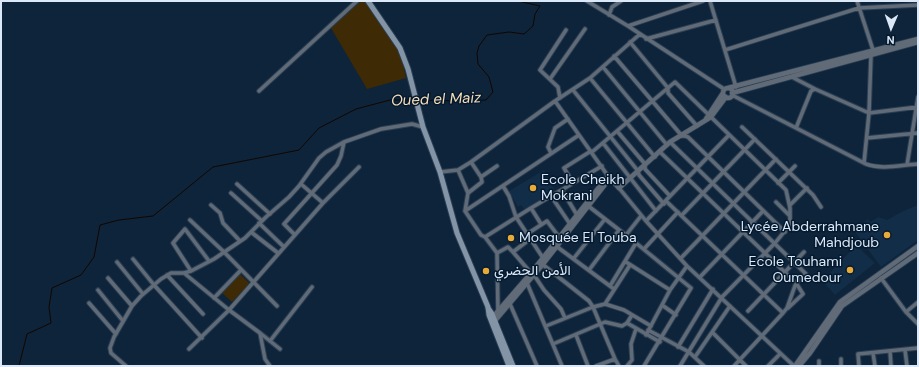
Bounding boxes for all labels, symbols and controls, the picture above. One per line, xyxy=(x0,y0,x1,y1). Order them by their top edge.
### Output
north arrow xyxy=(871,8,911,48)
text: N xyxy=(886,33,895,47)
water label: Oued el Maiz xyxy=(391,89,481,111)
place label: Ecole Cheikh Mokrani xyxy=(541,172,625,204)
marker: Ecole Cheikh Mokrani xyxy=(528,183,538,193)
place label: Lycée Abderrahmane Mahdjoub xyxy=(741,219,879,252)
place label: Mosquée El Touba xyxy=(519,230,637,246)
marker: Lycée Abderrahmane Mahdjoub xyxy=(882,230,892,240)
marker: Mosquée El Touba xyxy=(506,233,516,243)
place label: Ecole Touhami Oumedour xyxy=(749,254,842,286)
place label: الأمن الحضري xyxy=(494,263,571,279)
marker: Ecole Touhami Oumedour xyxy=(845,265,855,275)
marker: الأمن الحضري xyxy=(481,266,491,276)

